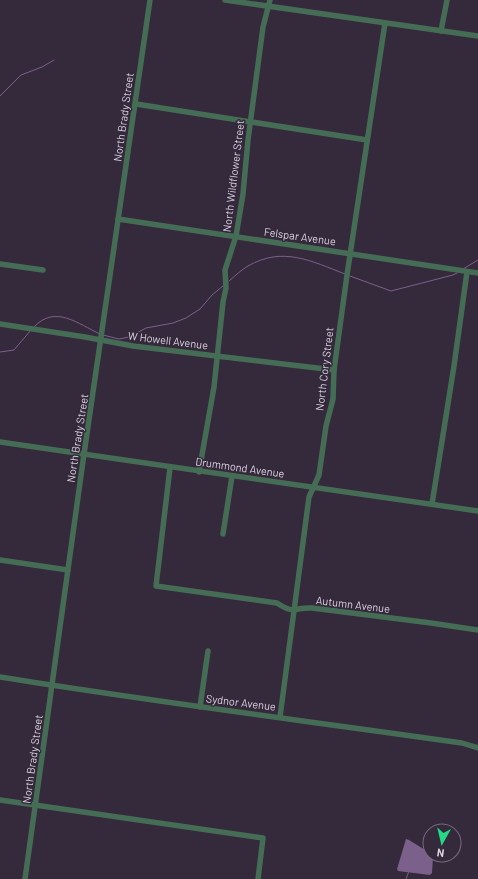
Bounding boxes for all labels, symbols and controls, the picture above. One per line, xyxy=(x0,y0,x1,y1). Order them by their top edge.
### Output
street label: North Brady Street xyxy=(110,72,136,162)
street label: North Wildflower Street xyxy=(220,119,246,233)
street label: Felspar Avenue xyxy=(263,225,337,247)
street label: North Cory Street xyxy=(312,327,336,411)
street label: W Howell Avenue xyxy=(127,329,209,351)
street label: North Brady Street xyxy=(64,393,90,483)
street label: Drummond Avenue xyxy=(195,454,286,480)
street label: Autumn Avenue xyxy=(315,593,391,615)
street label: Sydnor Avenue xyxy=(205,691,277,713)
street label: North Brady Street xyxy=(19,714,45,804)
north arrow xyxy=(422,823,462,863)
text: N xyxy=(436,846,445,860)

